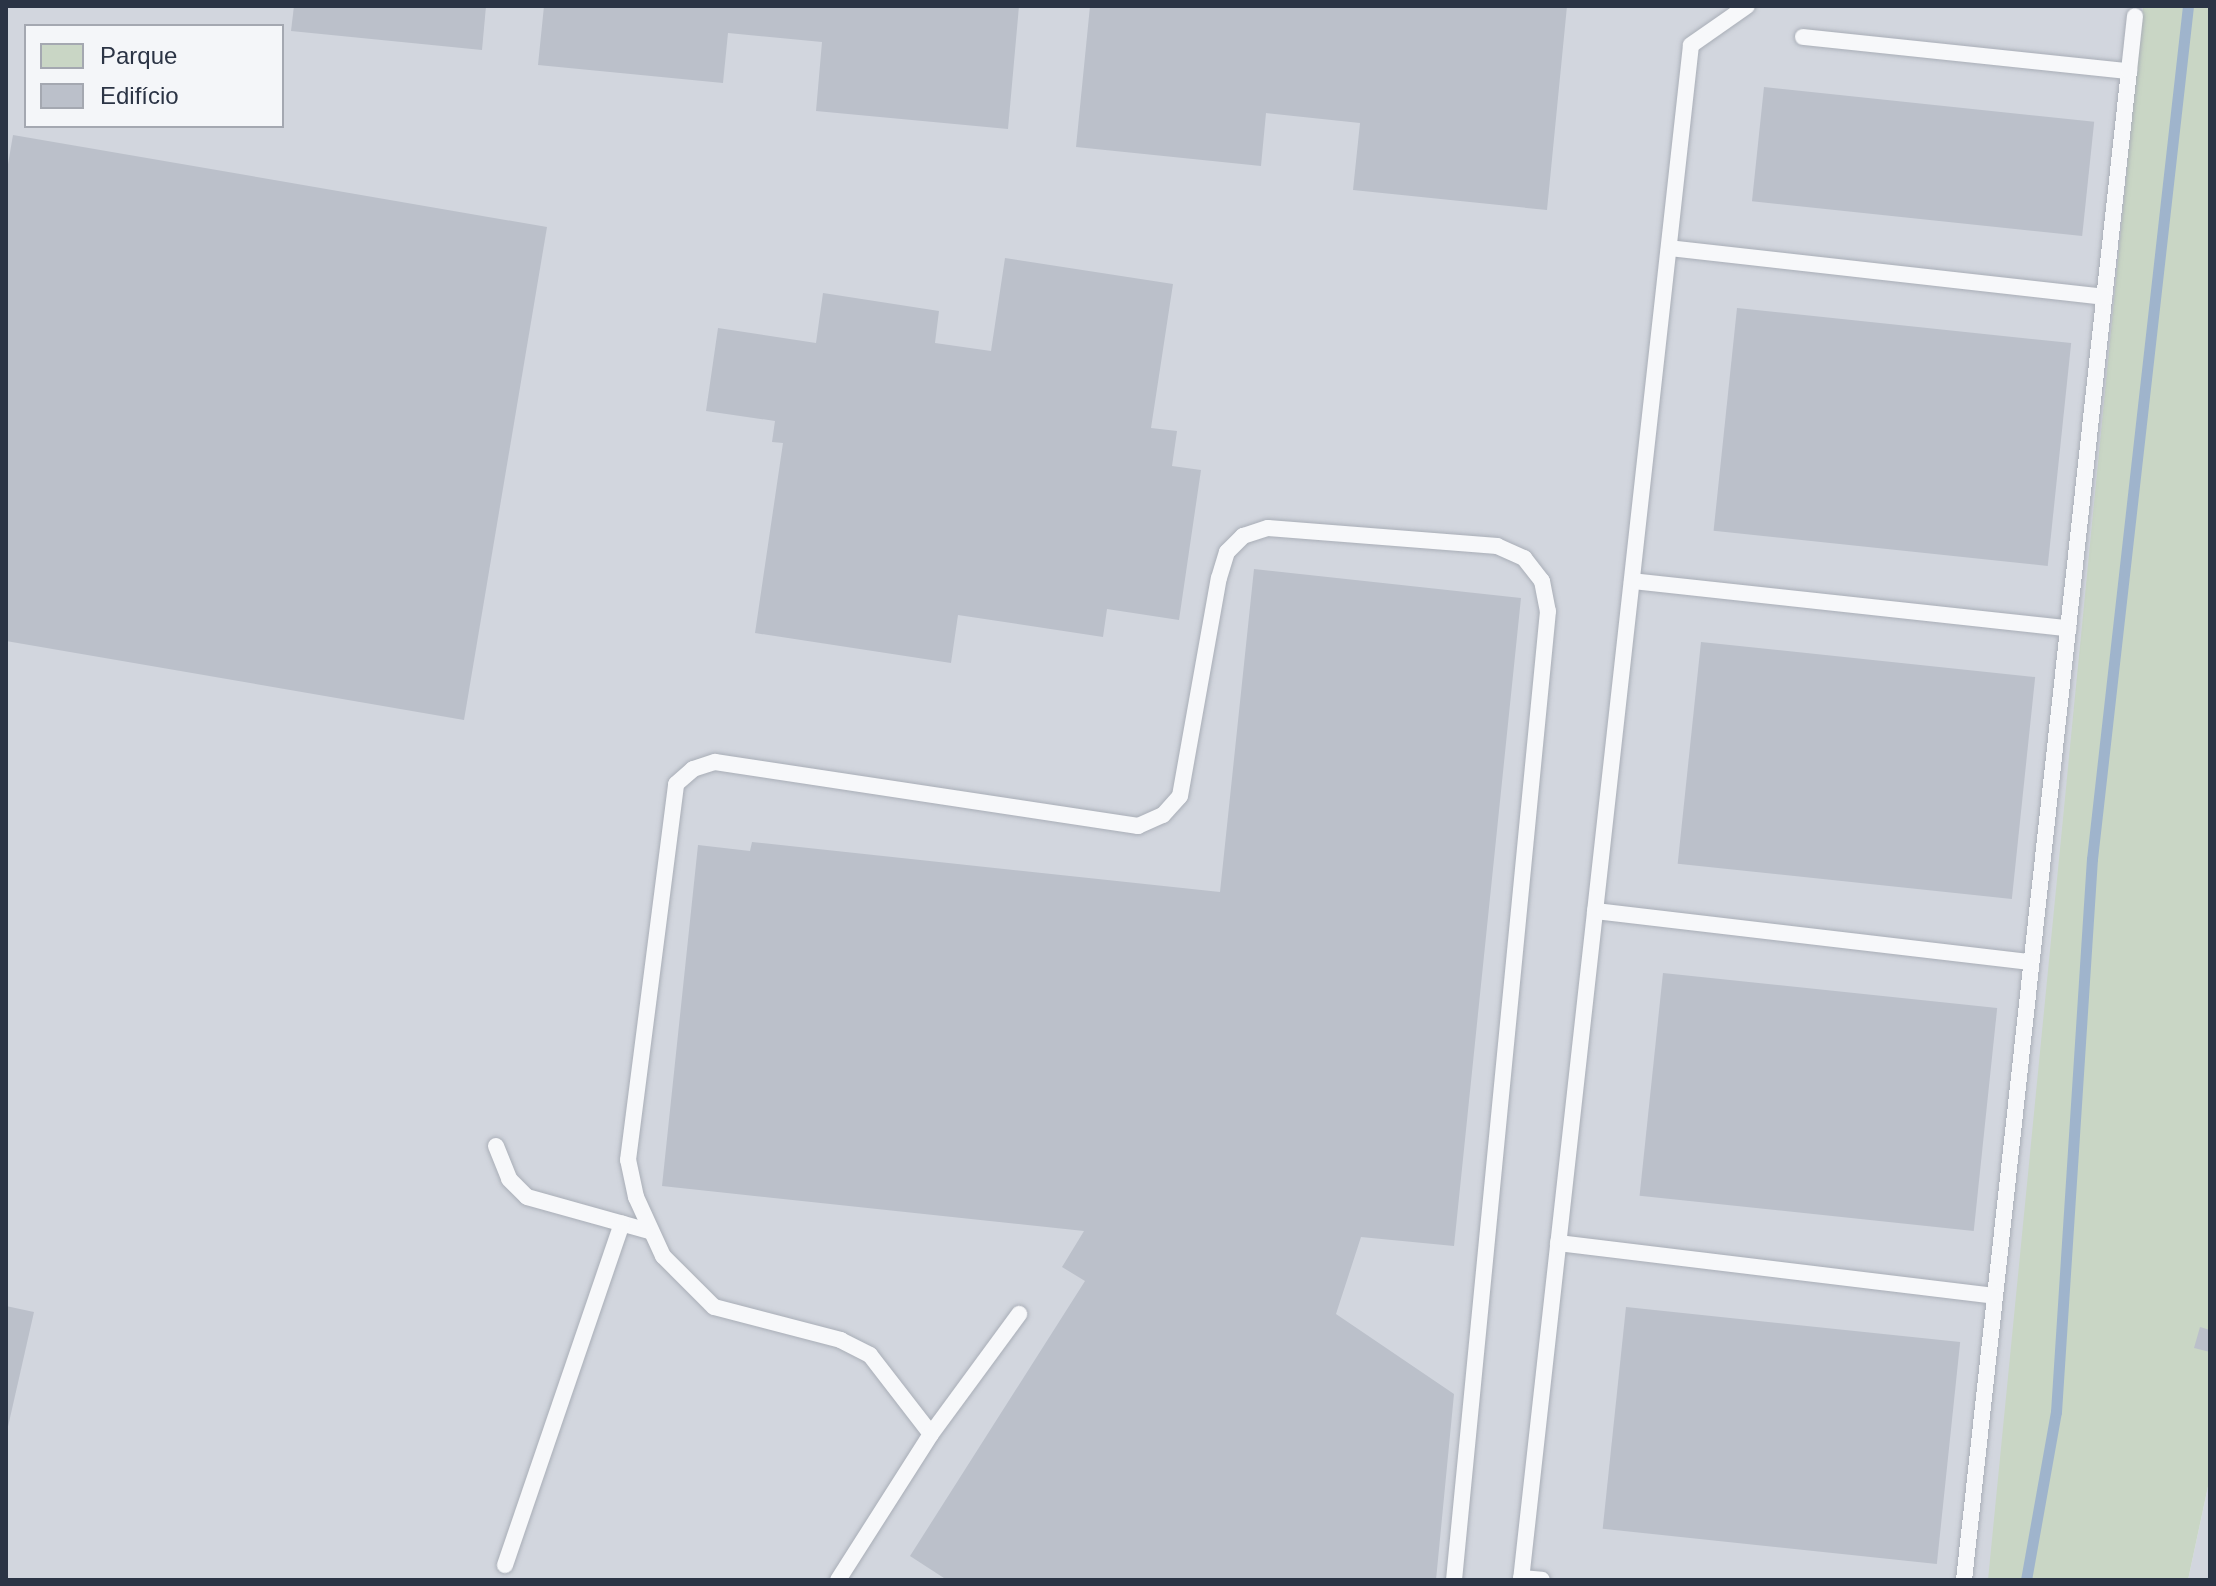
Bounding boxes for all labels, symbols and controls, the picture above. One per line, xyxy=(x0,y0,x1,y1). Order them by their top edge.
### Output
legend xyxy=(24,24,284,128)
text: Parque xyxy=(100,42,177,69)
text: Edifício xyxy=(100,82,179,109)

